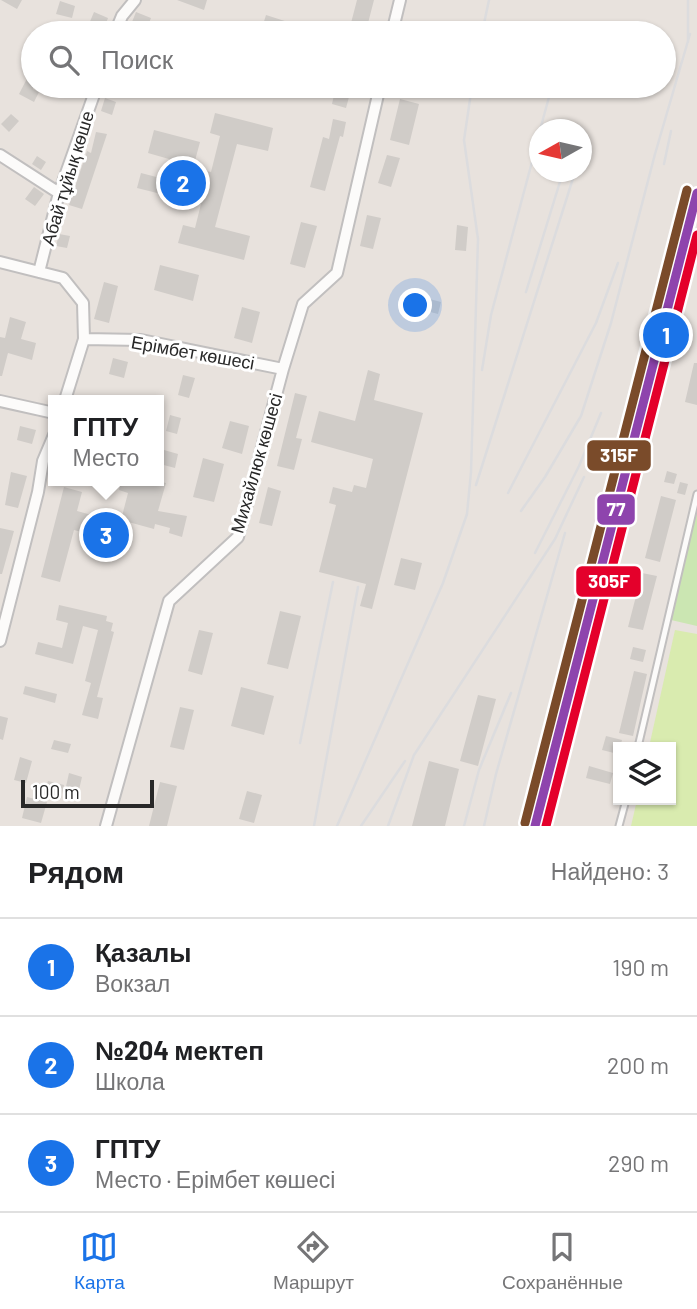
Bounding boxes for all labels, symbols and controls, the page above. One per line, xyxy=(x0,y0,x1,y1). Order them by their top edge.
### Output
search box xyxy=(21,21,676,98)
icon: search xyxy=(45,41,83,79)
text: Поиск xyxy=(101,43,173,74)
street label: Абай тұйық көше xyxy=(36,108,98,248)
north arrow xyxy=(529,119,592,182)
pin: 2 xyxy=(160,157,206,209)
your location xyxy=(398,288,432,322)
pin: 1 xyxy=(643,309,689,361)
street label: Ерімбет көшесі xyxy=(130,330,256,374)
street label: Михайлюк көшесі xyxy=(225,390,287,536)
popup xyxy=(48,395,164,486)
text: ГПТУ xyxy=(73,410,138,441)
line badge: 315F xyxy=(586,439,652,472)
text: Место xyxy=(73,443,139,471)
text: 315F xyxy=(600,443,638,466)
line badge: 77 xyxy=(596,493,636,526)
text: 77 xyxy=(607,497,626,520)
pin: 3 xyxy=(83,509,129,561)
line badge: 305F xyxy=(575,565,642,598)
text: 305F xyxy=(588,569,630,592)
map controls xyxy=(613,742,676,805)
button: layers xyxy=(613,742,676,805)
scale bar xyxy=(21,777,154,809)
text: 100 m xyxy=(32,780,80,803)
text: Рядом xyxy=(28,853,124,889)
text: Найдено: 3 xyxy=(551,857,669,885)
text: Қазалы xyxy=(95,936,191,967)
text: 1 xyxy=(47,953,55,981)
text: 190 m xyxy=(612,953,669,981)
text: Вокзал xyxy=(95,969,170,997)
text: №204 мектеп xyxy=(95,1034,264,1065)
text: 2 xyxy=(45,1051,57,1079)
text: 200 m xyxy=(607,1051,669,1079)
text: Школа xyxy=(95,1067,165,1095)
text: ГПТУ xyxy=(95,1132,160,1163)
text: 3 xyxy=(45,1149,57,1177)
text: 290 m xyxy=(608,1149,669,1177)
text: Место · Ерімбет көшесі xyxy=(95,1165,335,1193)
tab: Карта xyxy=(74,1228,125,1294)
tab: Маршрут xyxy=(273,1228,354,1294)
tab: Сохранённые xyxy=(502,1228,623,1294)

